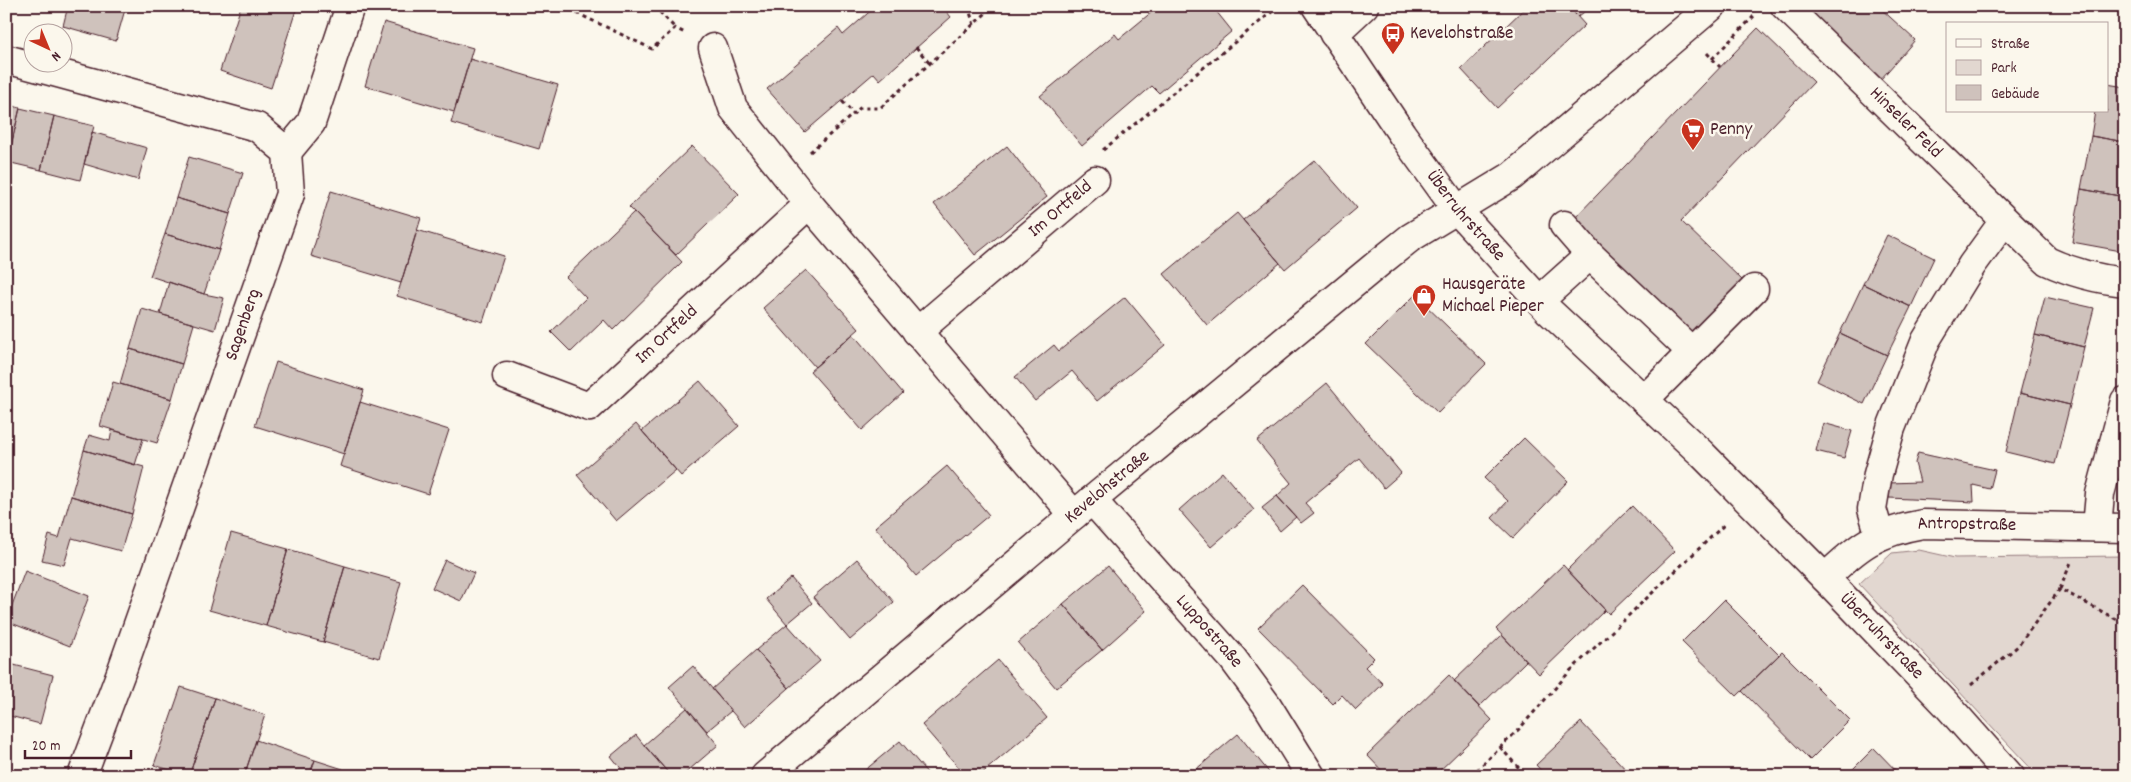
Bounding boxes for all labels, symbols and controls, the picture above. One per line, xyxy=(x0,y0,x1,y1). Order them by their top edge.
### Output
bus stop icon: Kevelohstraße xyxy=(1380,21,1406,55)
place label: Kevelohstraße xyxy=(1410,21,1513,48)
north arrow xyxy=(22,22,72,72)
legend xyxy=(1946,22,2108,112)
text: Straße xyxy=(1991,34,2030,56)
text: N xyxy=(46,46,65,66)
text: Park xyxy=(1991,58,2017,80)
street label: Hinseler Feld xyxy=(1863,81,1948,165)
text: Gebäude xyxy=(1991,84,2040,106)
supermarket icon: Penny xyxy=(1680,117,1706,151)
place label: Penny xyxy=(1710,117,1753,144)
street label: Überruhrstraße xyxy=(1419,165,1511,268)
street label: Im Ortfeld xyxy=(1023,174,1099,244)
place label: Hausgeräte Michael Pieper xyxy=(1442,272,1544,321)
shop icon: Hausgeräte Michael Pieper xyxy=(1411,283,1437,317)
street label: Sagenberg xyxy=(219,285,269,365)
street label: Im Ortfeld xyxy=(630,299,705,371)
street label: Kevelohstraße xyxy=(1059,444,1156,531)
street label: Antropstraße xyxy=(1915,510,2016,539)
street label: Überruhrstraße xyxy=(1833,587,1930,686)
street label: Luppostraße xyxy=(1169,589,1249,674)
scale bar xyxy=(25,727,131,759)
text: 20 m xyxy=(32,736,60,758)

